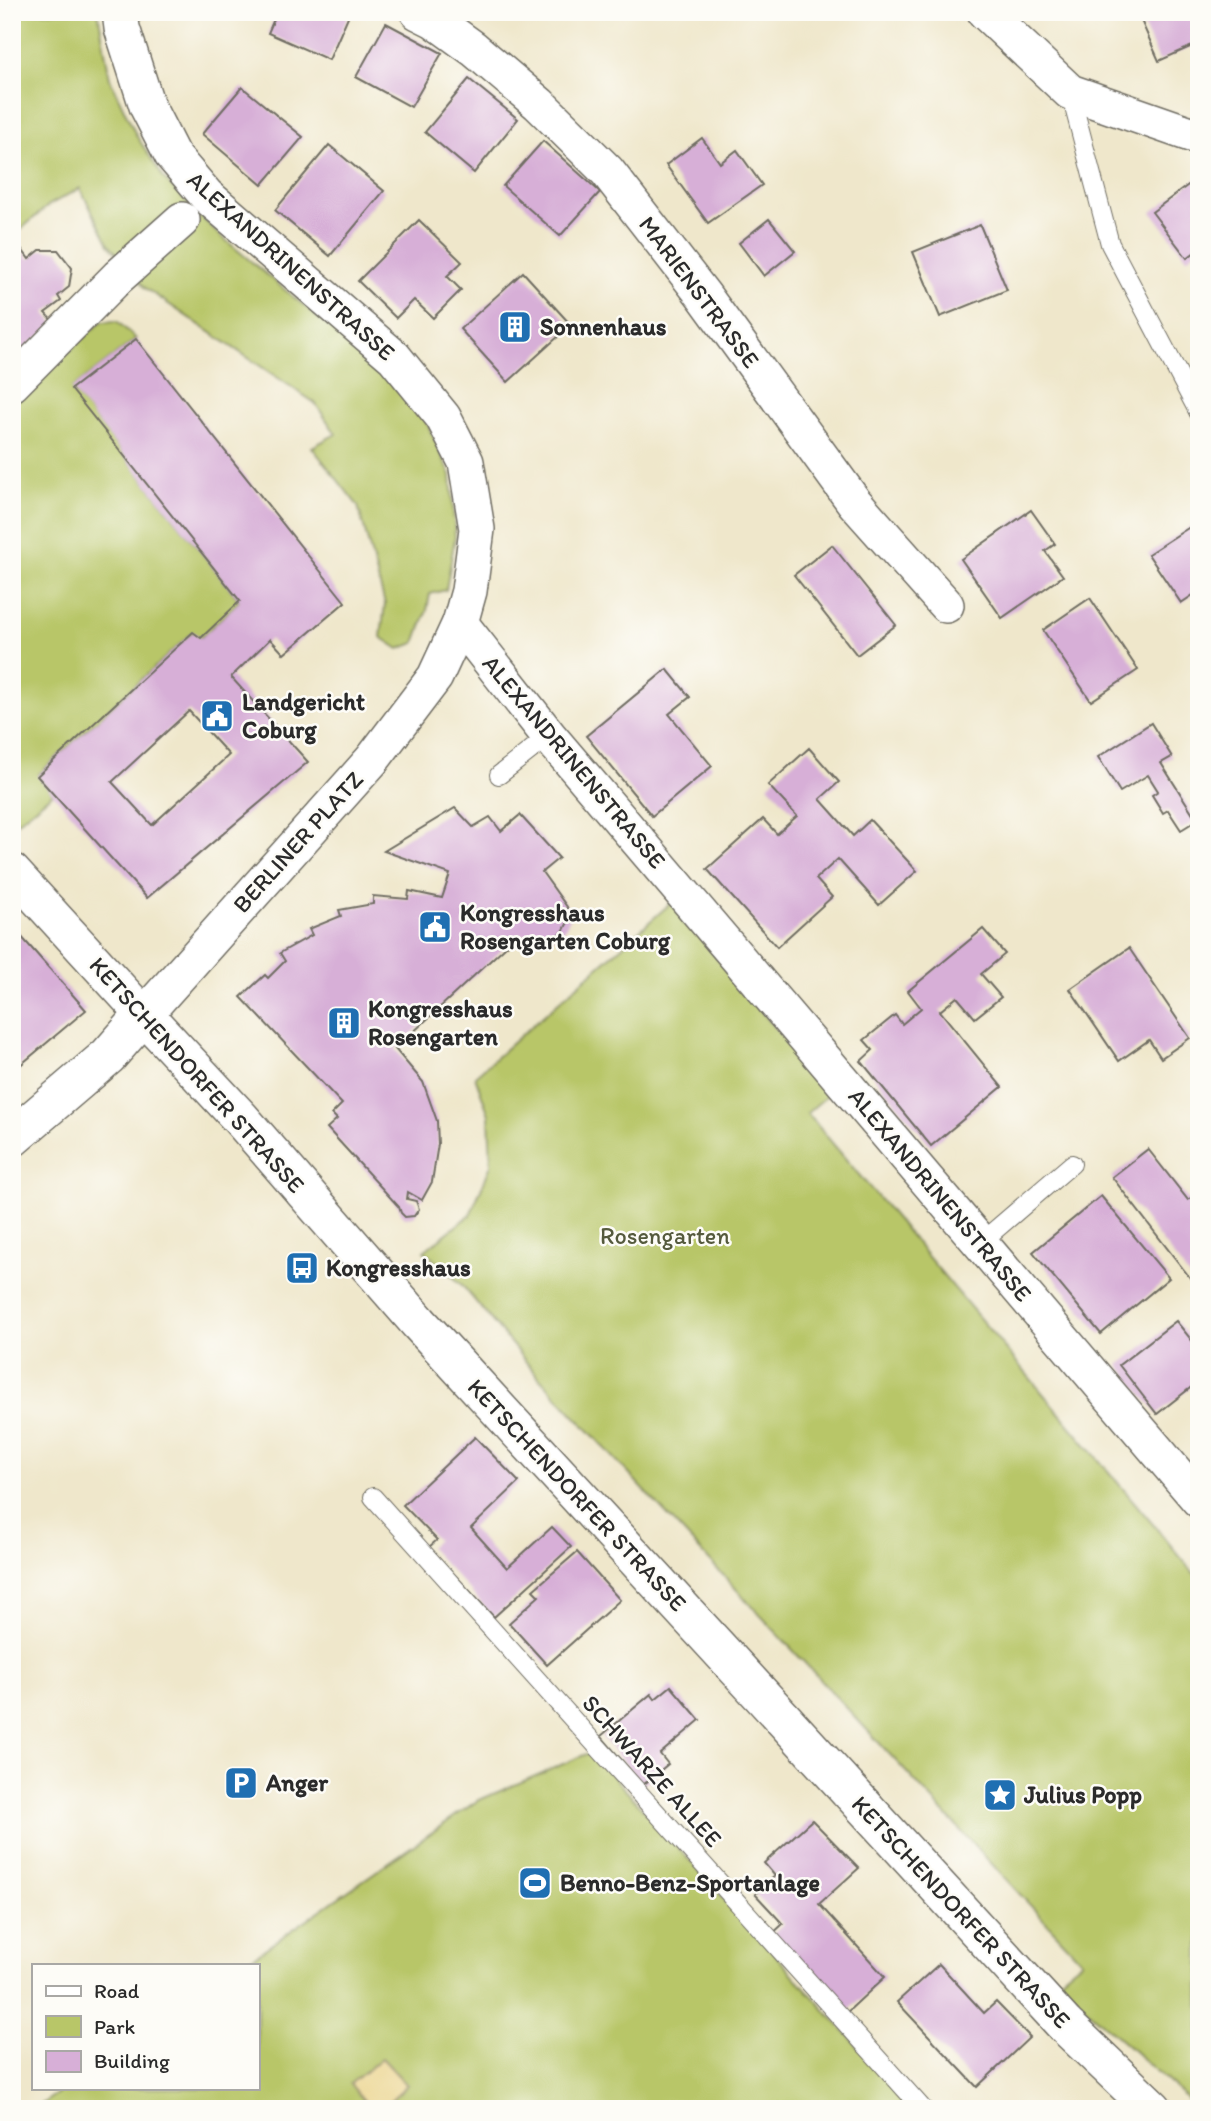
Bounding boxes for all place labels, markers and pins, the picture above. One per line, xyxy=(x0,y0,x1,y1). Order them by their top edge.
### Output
building icon: Sonnenhaus xyxy=(496,308,534,346)
place label: Sonnenhaus xyxy=(540,312,667,341)
place label: Landgericht Coburg xyxy=(242,687,365,745)
public building icon: Landgericht Coburg xyxy=(198,697,236,735)
place label: Kongresshaus Rosengarten Coburg xyxy=(460,898,671,956)
public building icon: Kongresshaus Rosengarten Coburg xyxy=(416,908,454,946)
place label: Kongresshaus Rosengarten xyxy=(368,994,513,1052)
building icon: Kongresshaus Rosengarten xyxy=(325,1004,363,1042)
bus stop icon: Kongresshaus xyxy=(283,1249,321,1287)
place label: Kongresshaus xyxy=(326,1253,471,1283)
parking icon: Anger xyxy=(222,1764,260,1802)
place label: Anger xyxy=(265,1768,329,1798)
place icon: Julius Popp xyxy=(981,1776,1019,1814)
place label: Julius Popp xyxy=(1023,1780,1142,1810)
sports icon: Benno-Benz-Sportanlage xyxy=(516,1864,554,1902)
place label: Benno-Benz-Sportanlage xyxy=(560,1868,820,1898)

